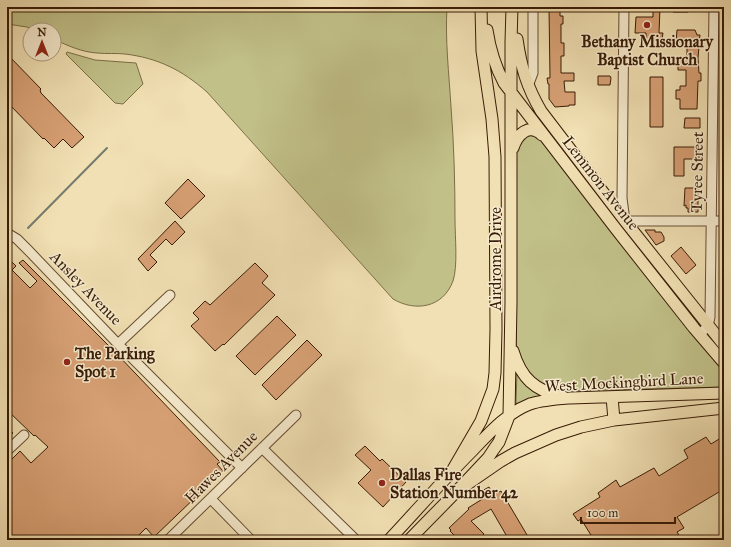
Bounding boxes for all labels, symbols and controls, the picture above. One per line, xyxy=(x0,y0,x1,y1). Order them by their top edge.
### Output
marker: Bethany Missionary Baptist Church xyxy=(642,20,652,30)
north arrow xyxy=(22,22,62,62)
text: N xyxy=(37,26,47,39)
place label: Bethany Missionary Baptist Church xyxy=(581,32,714,70)
street label: Tyree Street xyxy=(687,131,707,213)
street label: Lemmon Avenue xyxy=(559,132,644,234)
street label: Airdrome Drive xyxy=(486,207,505,312)
street label: Ansley Avenue xyxy=(45,246,126,329)
place label: The Parking Spot 1 xyxy=(74,344,155,382)
marker: The Parking Spot 1 xyxy=(62,357,72,367)
street label: West Mockingbird Lane xyxy=(544,368,704,397)
street label: Hawes Avenue xyxy=(181,427,261,507)
place label: Dallas Fire Station Number 42 xyxy=(390,465,519,503)
marker: Dallas Fire Station Number 42 xyxy=(377,478,387,488)
scale bar xyxy=(581,499,675,525)
text: 100 m xyxy=(587,506,618,520)

